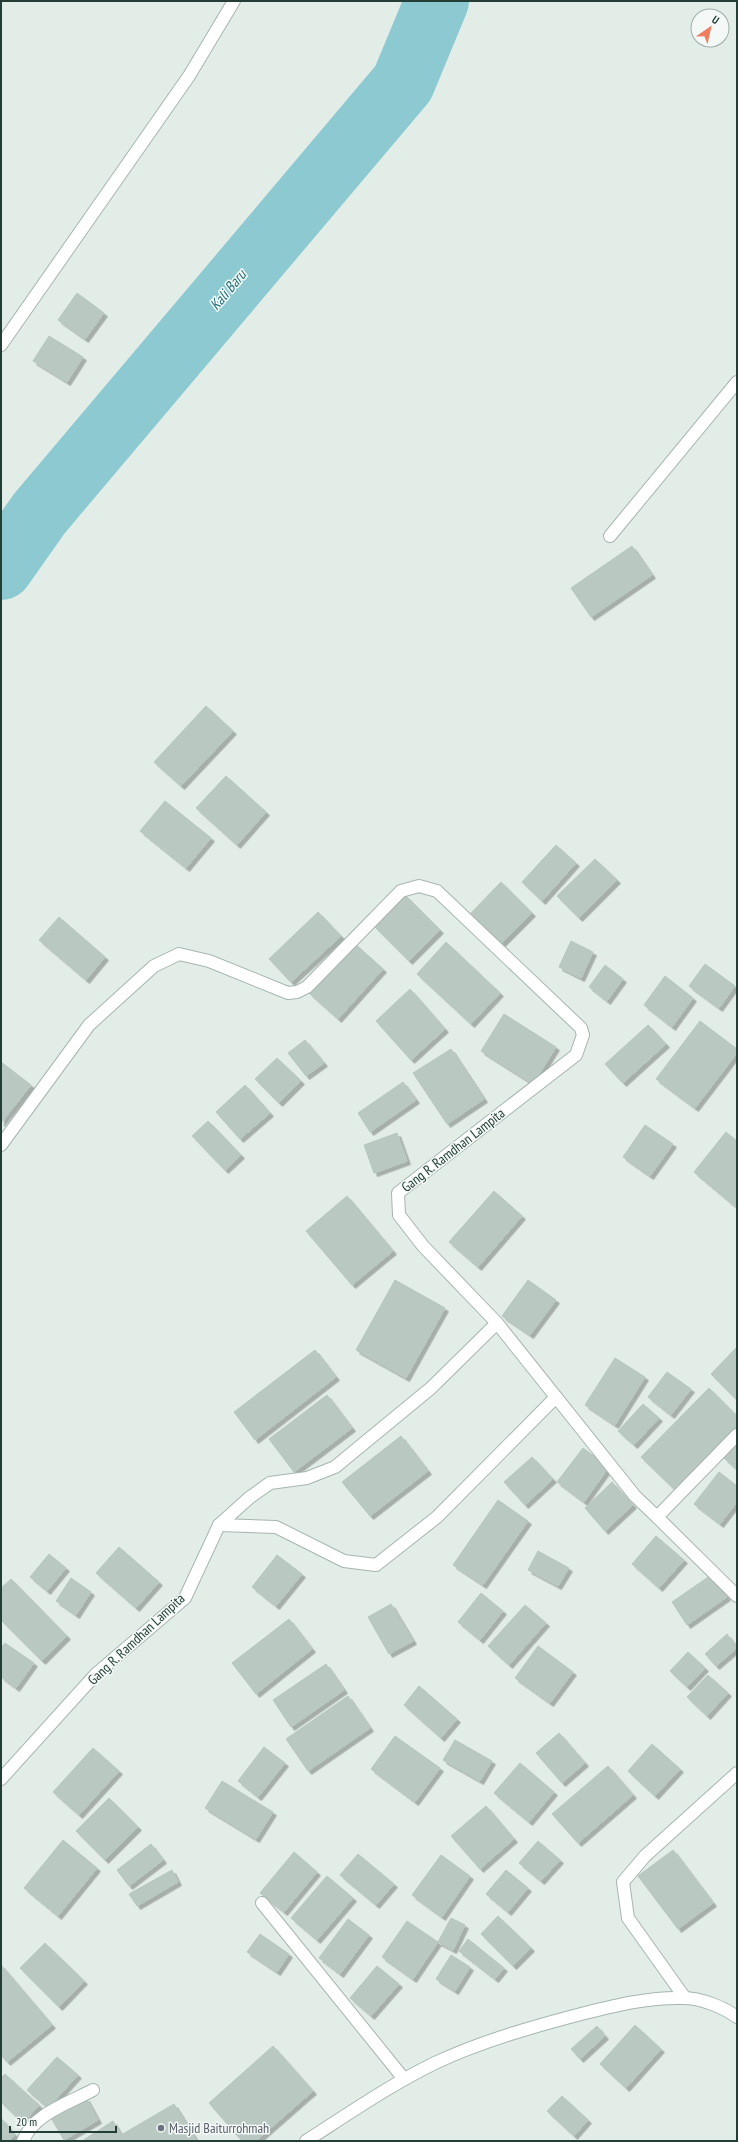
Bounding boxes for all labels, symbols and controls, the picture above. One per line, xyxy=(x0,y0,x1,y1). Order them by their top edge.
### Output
north arrow xyxy=(690,8,730,48)
text: U xyxy=(709,12,722,27)
water label: Kali Baru xyxy=(205,265,251,314)
street label: Gang R. Ramdhan Lampita xyxy=(398,1104,508,1196)
street label: Gang R. Ramdhan Lampita xyxy=(84,1589,188,1689)
scale bar xyxy=(10,2108,116,2134)
text: 20 m xyxy=(16,2114,37,2129)
place label: Masjid Baiturrohmah xyxy=(169,2119,269,2137)
marker: Masjid Baiturrohmah xyxy=(156,2123,166,2133)

